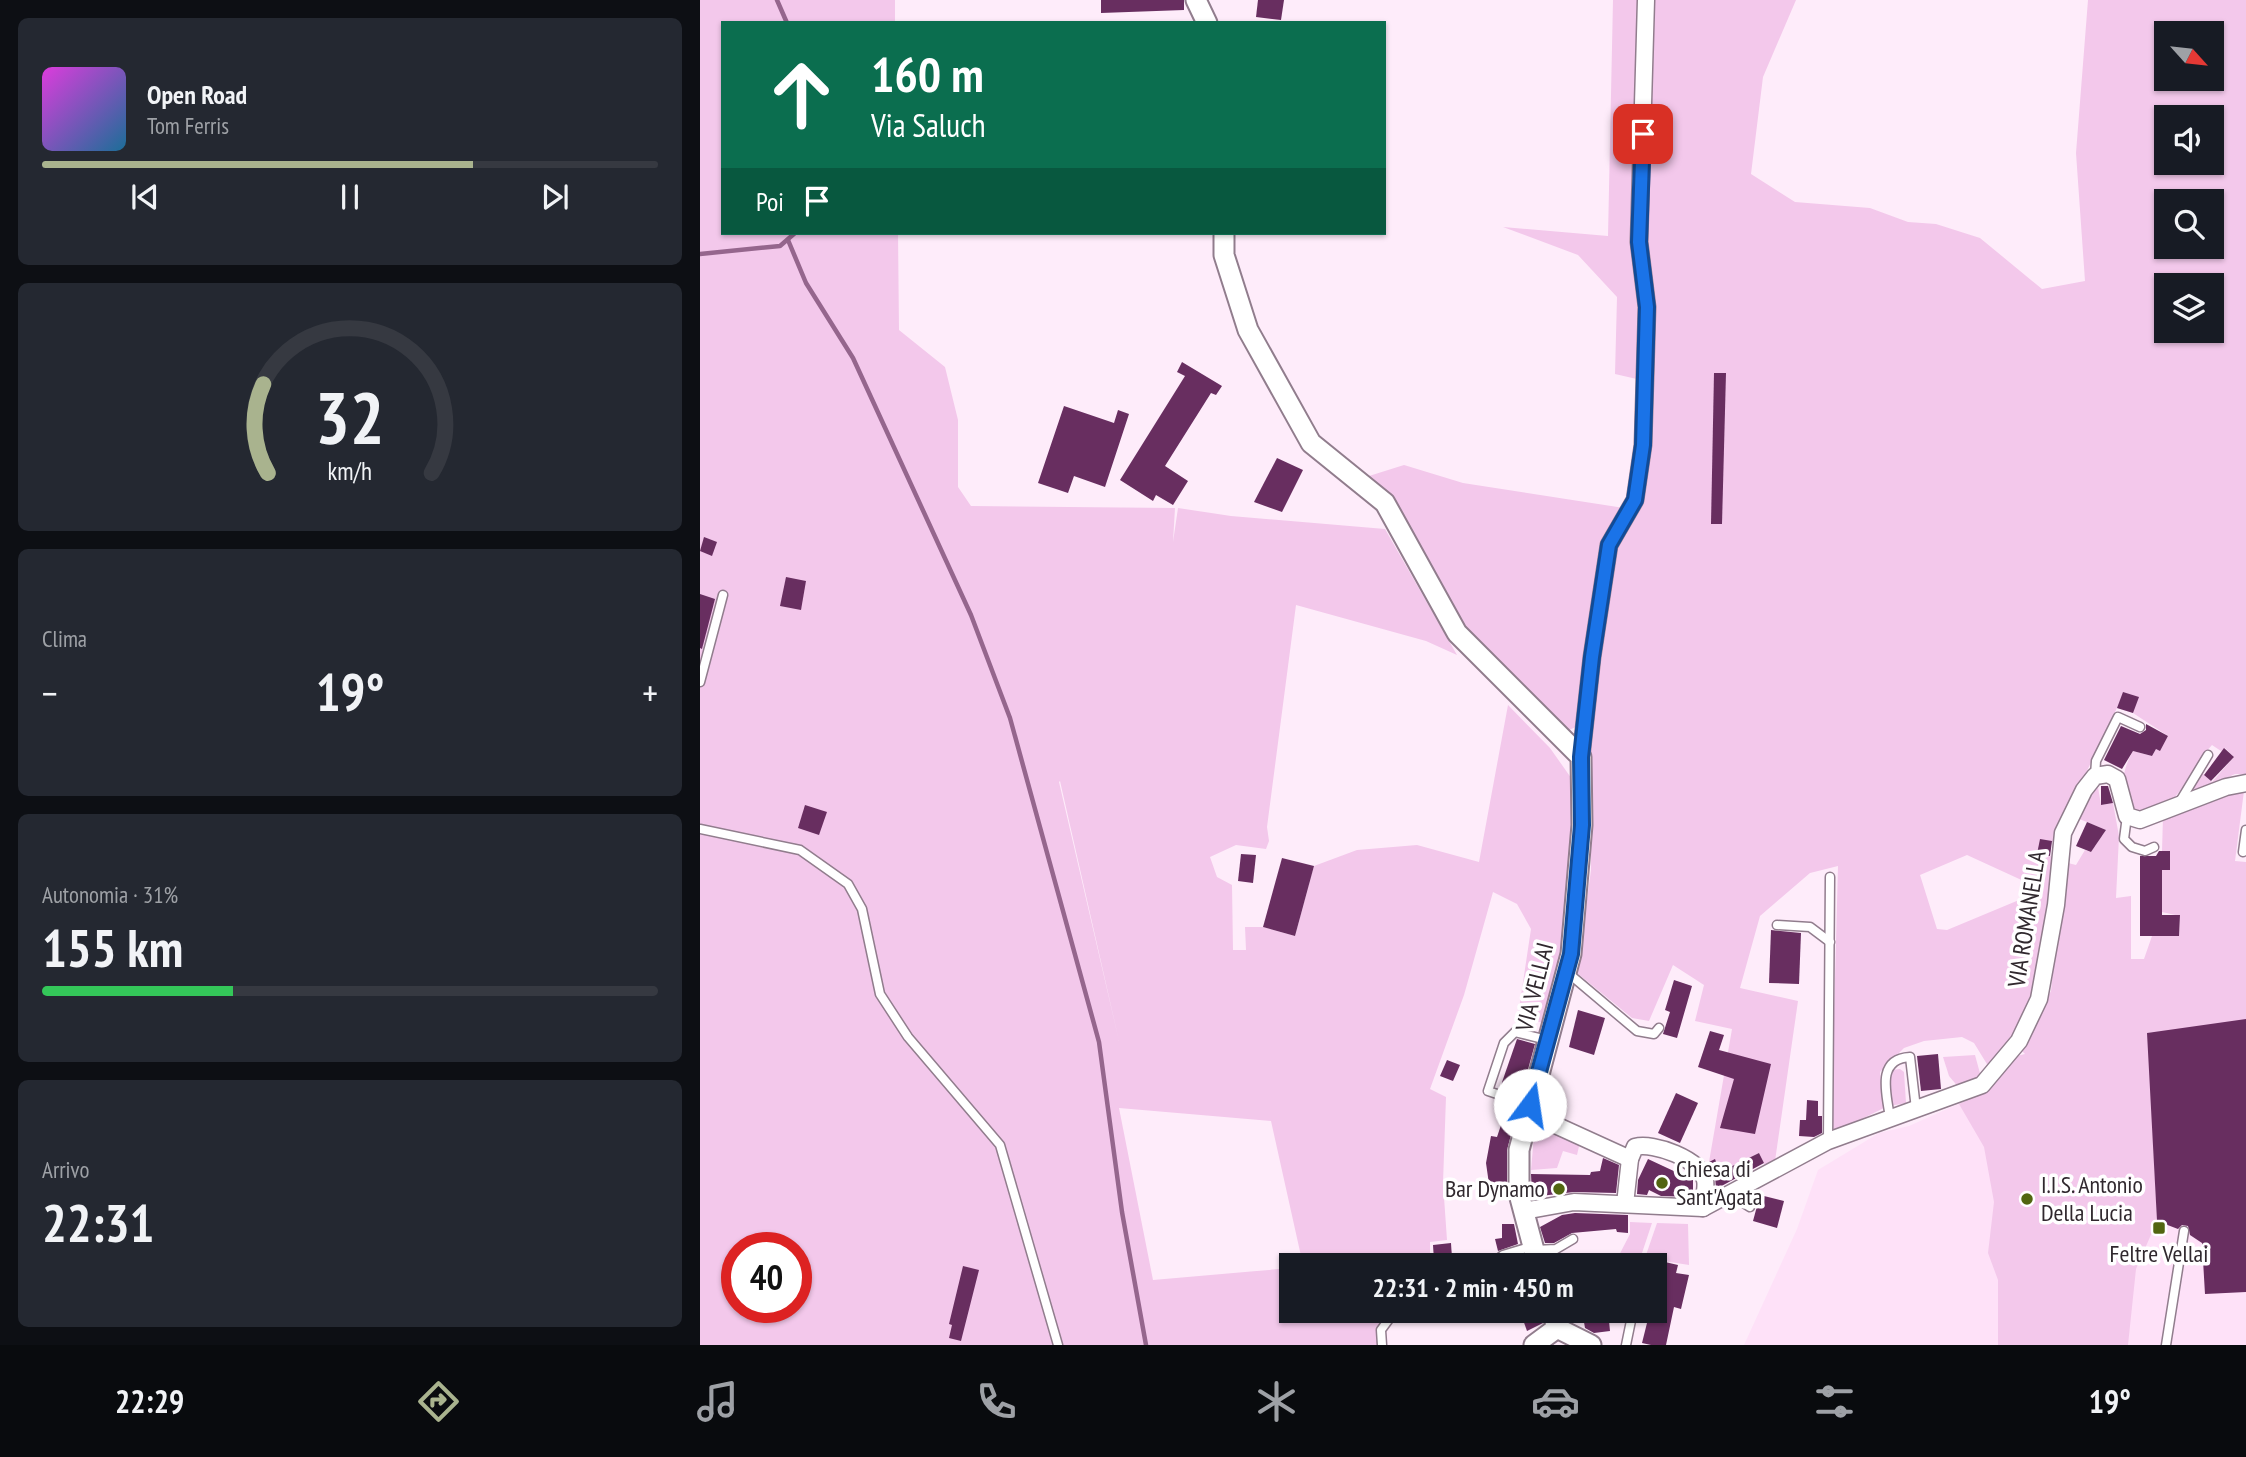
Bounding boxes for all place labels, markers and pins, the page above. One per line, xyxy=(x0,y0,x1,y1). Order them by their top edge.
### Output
pin xyxy=(1613,104,1673,164)
place label: Chiesa di Sant'Agata xyxy=(1676,1153,1762,1212)
place label: I.I.S. Antonio Della Lucia xyxy=(2041,1169,2143,1228)
place label: Bar Dynamo xyxy=(1445,1173,1545,1204)
marker: Chiesa di Sant'Agata xyxy=(1654,1175,1670,1191)
marker: Bar Dynamo xyxy=(1551,1181,1567,1197)
marker: I.I.S. Antonio Della Lucia xyxy=(2019,1191,2035,1207)
marker: Feltre Vellai xyxy=(2151,1220,2167,1236)
place label: Feltre Vellai xyxy=(2110,1238,2208,1269)

